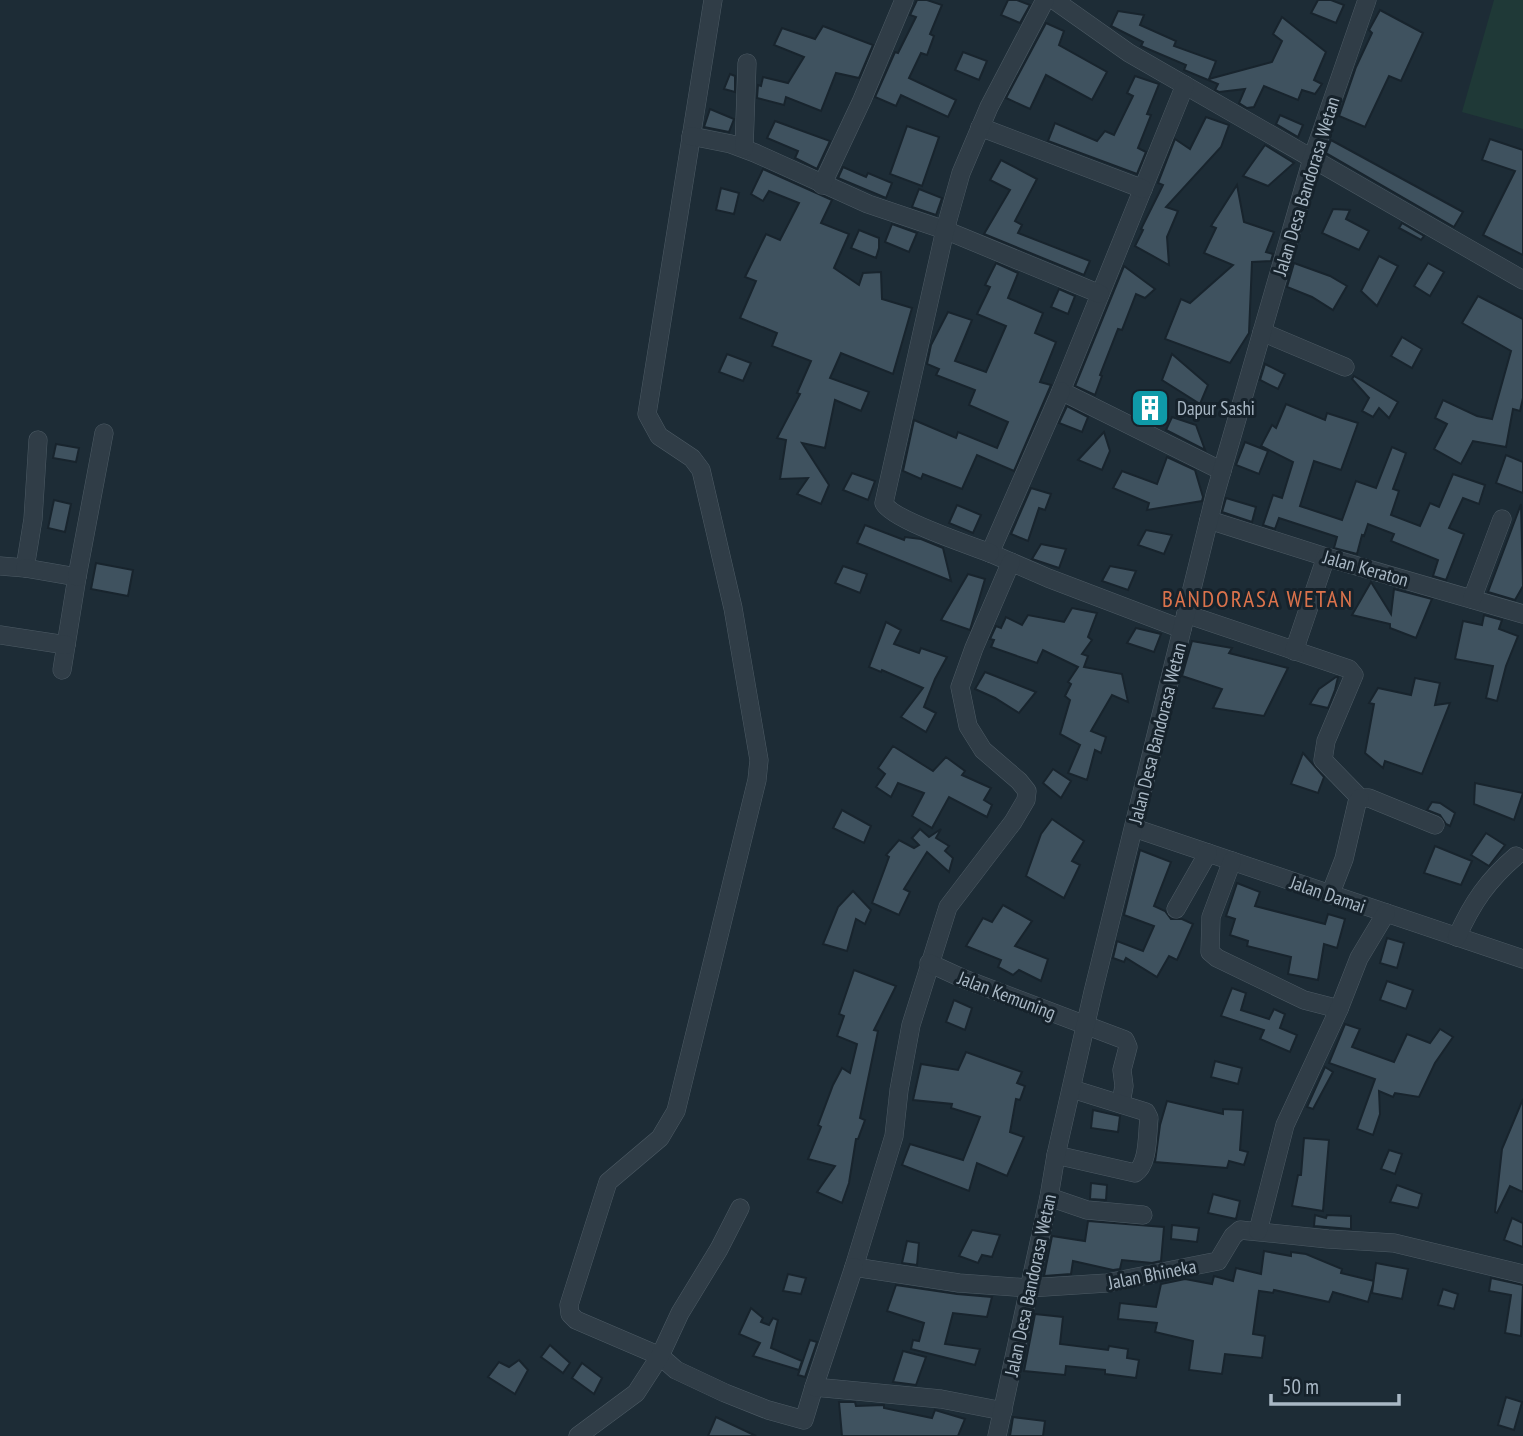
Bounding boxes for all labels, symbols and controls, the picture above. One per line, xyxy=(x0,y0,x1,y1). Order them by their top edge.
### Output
street label: Jalan Desa Bandorasa Wetan xyxy=(1267,94,1345,279)
building icon: Dapur Sashi xyxy=(1129,387,1171,429)
place label: Dapur Sashi xyxy=(1177,396,1255,420)
street label: Jalan Keraton xyxy=(1320,544,1411,592)
district label: BANDORASA WETAN xyxy=(1162,584,1354,613)
street label: Jalan Desa Bandorasa Wetan xyxy=(1123,640,1191,827)
street label: Jalan Damai xyxy=(1286,870,1369,918)
street label: Jalan Kemuning xyxy=(954,965,1059,1025)
street label: Jalan Desa Bandorasa Wetan xyxy=(999,1192,1061,1379)
street label: Jalan Bhineka xyxy=(1105,1254,1198,1294)
scale bar xyxy=(1271,1362,1399,1406)
text: 50 m xyxy=(1282,1373,1319,1400)

